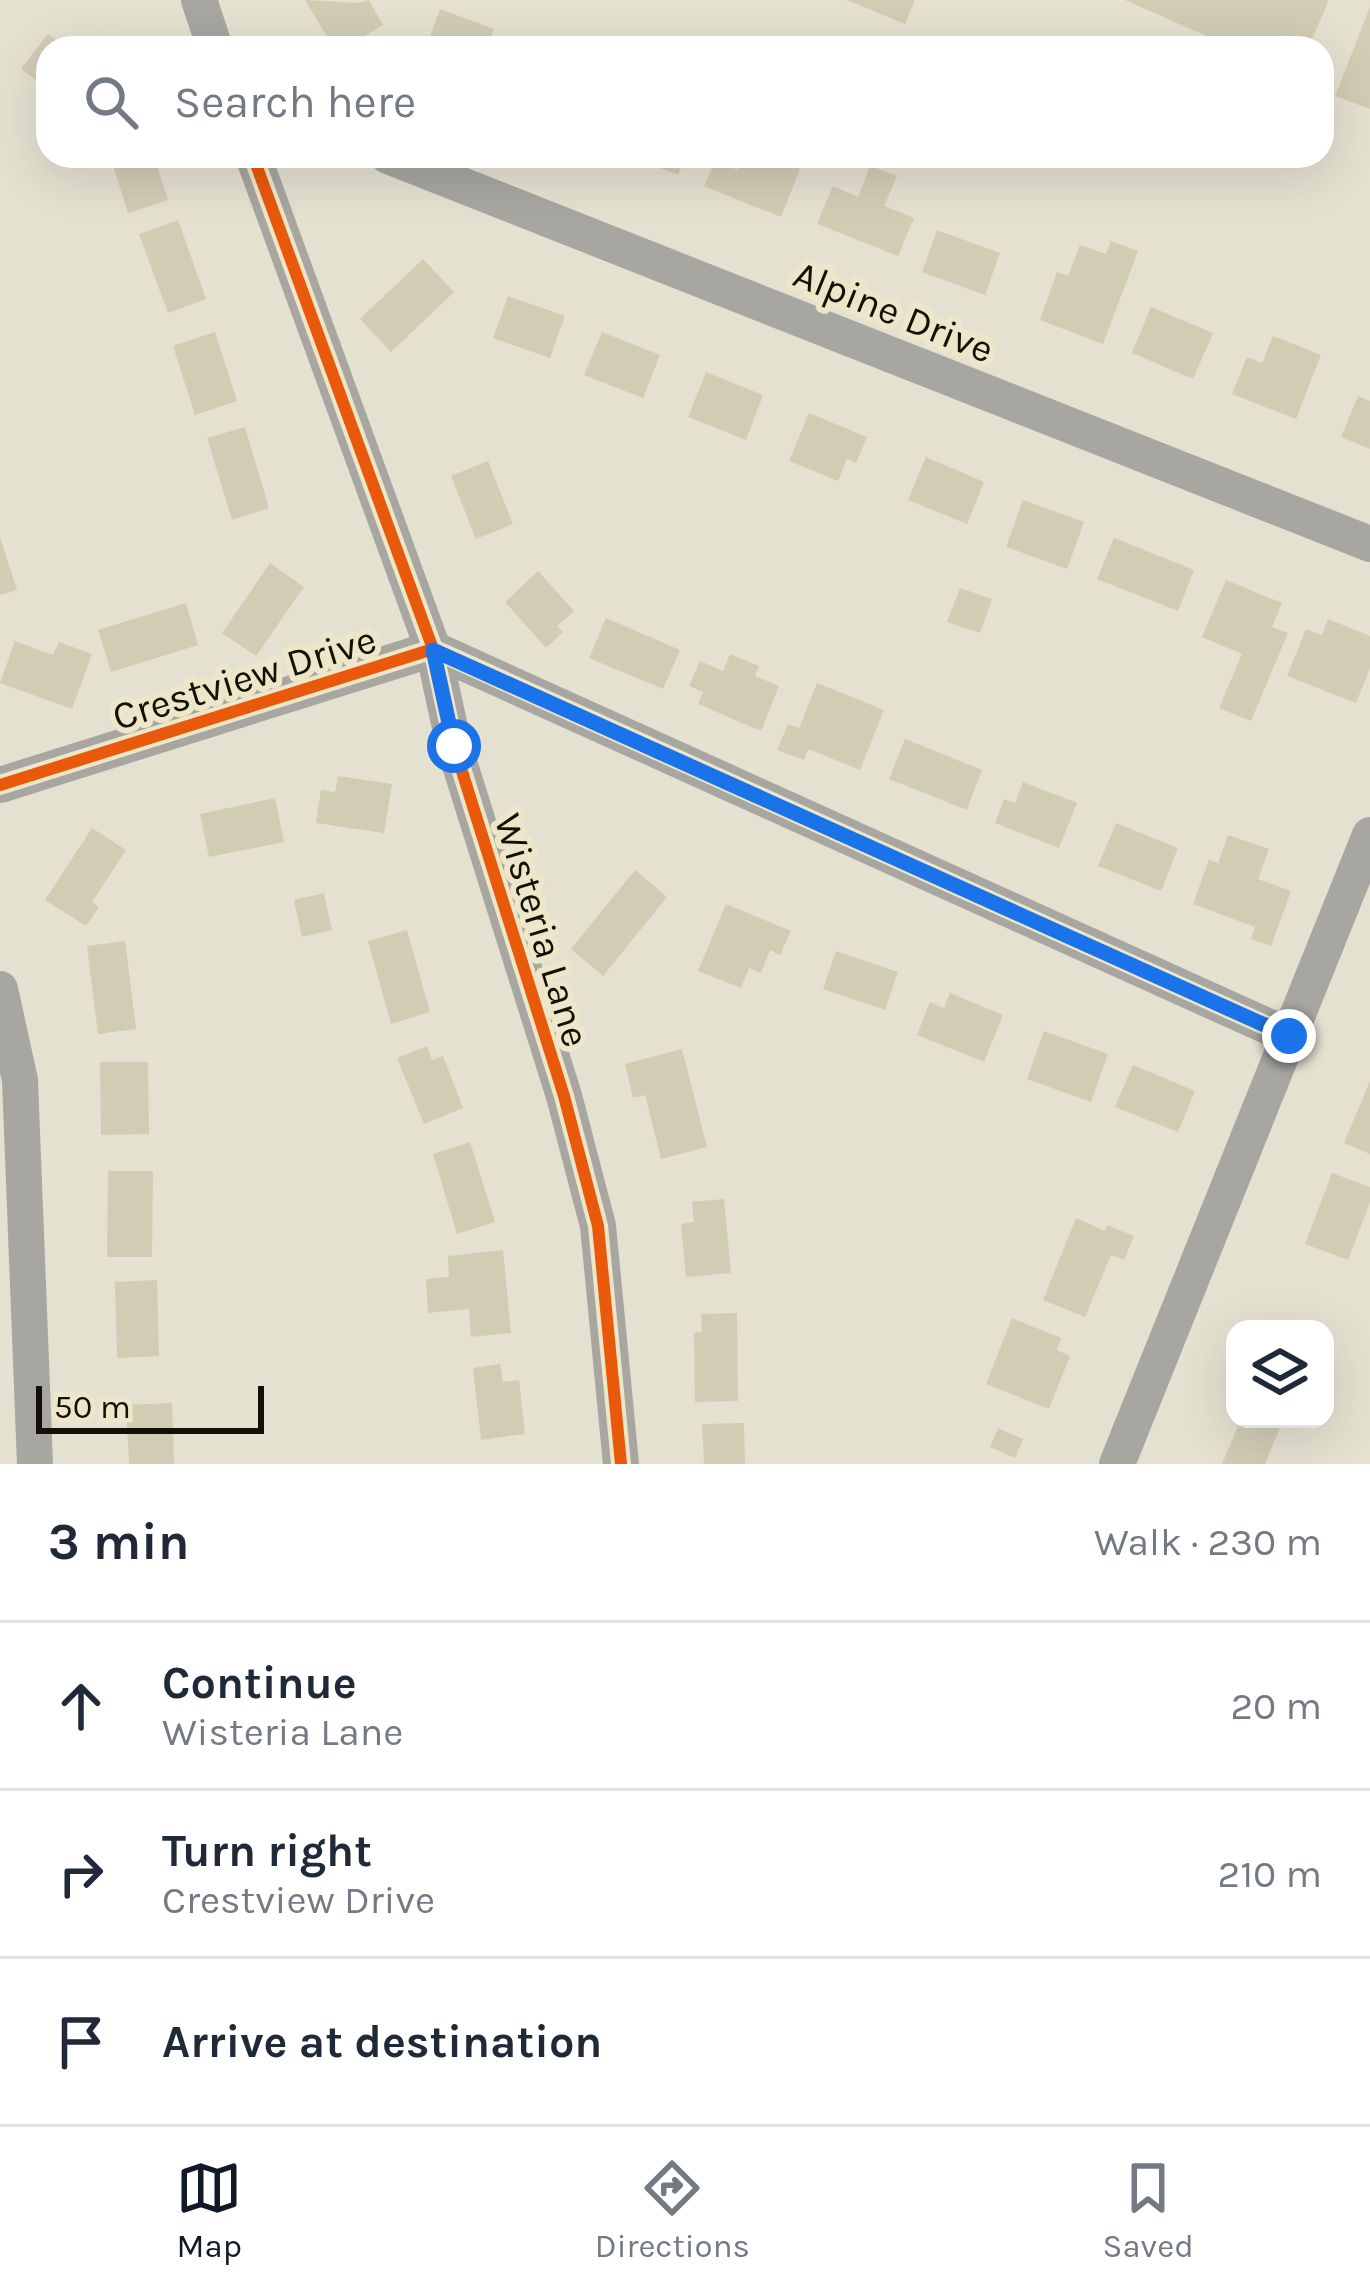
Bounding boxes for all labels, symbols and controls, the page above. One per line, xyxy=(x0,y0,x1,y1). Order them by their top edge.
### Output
search box xyxy=(36,36,1334,168)
icon: search xyxy=(78,69,144,135)
text: Search here xyxy=(174,76,416,128)
street label: Alpine Drive xyxy=(787,251,1000,373)
street label: Crestview Drive xyxy=(107,616,382,740)
route start xyxy=(427,719,481,773)
street label: Wisteria Lane xyxy=(485,808,599,1052)
route end xyxy=(1262,1009,1316,1063)
map controls xyxy=(1226,1320,1334,1428)
button: layers xyxy=(1226,1320,1334,1428)
scale bar xyxy=(36,1380,264,1433)
text: 50 m xyxy=(54,1388,131,1426)
text: 3 min xyxy=(48,1512,190,1572)
text: Walk · 230 m xyxy=(1094,1519,1322,1565)
text: Continue xyxy=(162,1657,357,1709)
icon: ahead xyxy=(48,1673,114,1739)
text: 20 m xyxy=(1231,1683,1322,1729)
text: Wisteria Lane xyxy=(162,1709,403,1755)
text: Turn right xyxy=(162,1825,372,1877)
icon: right xyxy=(48,1841,114,1907)
text: 210 m xyxy=(1218,1851,1322,1897)
text: Crestview Drive xyxy=(162,1877,435,1923)
icon: arrive xyxy=(48,2009,114,2075)
text: Arrive at destination xyxy=(162,2016,602,2068)
tab: Map xyxy=(176,2155,242,2265)
tab: Directions xyxy=(595,2155,750,2265)
tab: Saved xyxy=(1103,2155,1194,2265)

